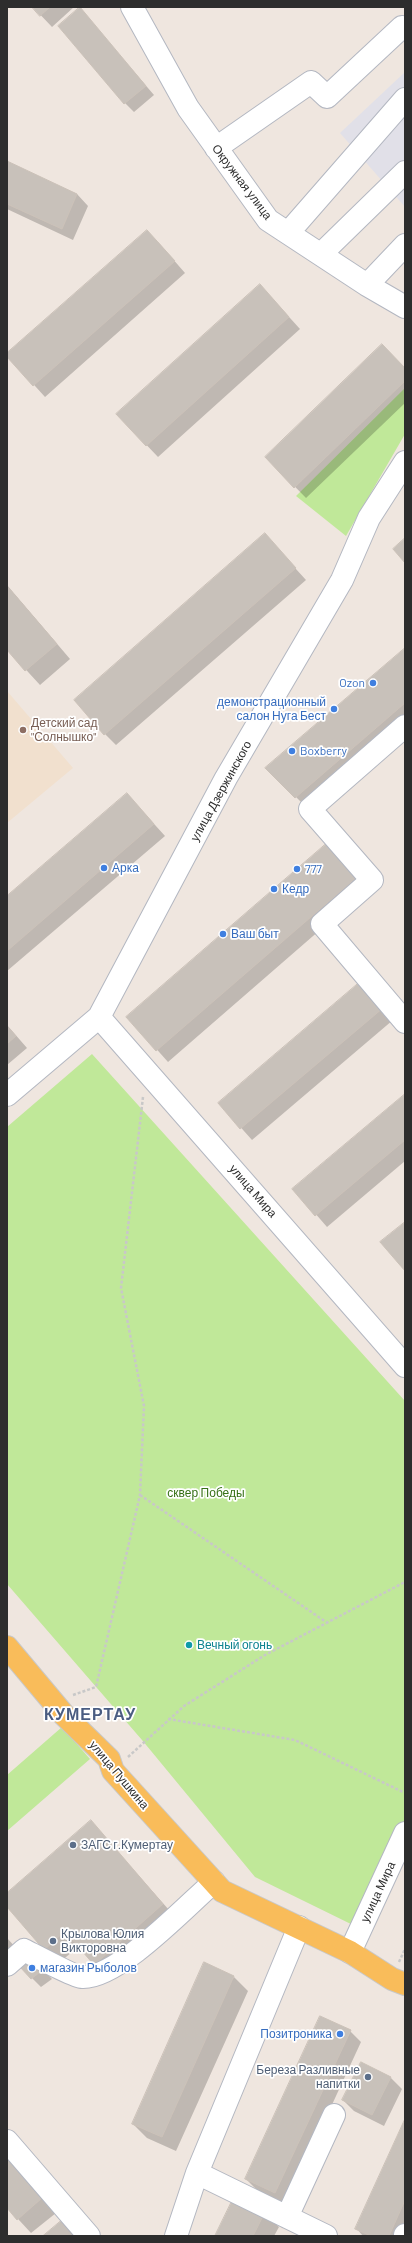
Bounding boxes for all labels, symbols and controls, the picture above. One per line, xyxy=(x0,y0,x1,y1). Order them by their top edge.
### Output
street label: Окружная улица xyxy=(209,142,275,222)
place label: Ozon xyxy=(339,676,365,690)
marker: Ozon xyxy=(368,678,378,688)
place label: демонстрационный салон Нуга Бест xyxy=(217,695,326,723)
marker: демонстрационный салон Нуга Бест xyxy=(329,704,339,714)
place label: Детский сад "Солнышко" xyxy=(31,716,97,744)
marker: Детский сад "Солнышко" xyxy=(18,725,28,735)
street label: улица Дзержинского xyxy=(187,738,255,844)
place label: Boxberry xyxy=(300,744,347,758)
marker: Boxberry xyxy=(287,746,297,756)
place label: Арка xyxy=(112,861,139,875)
place label: 777 xyxy=(305,862,322,876)
marker: Арка xyxy=(99,863,109,873)
marker: 777 xyxy=(292,864,302,874)
place label: Кедр xyxy=(282,882,309,896)
marker: Кедр xyxy=(269,884,279,894)
place label: Ваш быт xyxy=(231,927,279,941)
marker: Ваш быт xyxy=(218,929,228,939)
street label: улица Мира xyxy=(226,1162,280,1220)
park label: сквер Победы xyxy=(167,1486,245,1500)
place label: Вечный огонь xyxy=(197,1638,272,1652)
marker: Вечный огонь xyxy=(184,1640,194,1650)
district label: КУМЕРТАУ xyxy=(44,1705,136,1725)
street label: улица Пушкина xyxy=(86,1738,152,1812)
place label: ЗАГС г.Кумертау xyxy=(81,1838,173,1852)
marker: ЗАГС г.Кумертау xyxy=(68,1840,78,1850)
street label: улица Мира xyxy=(358,1859,398,1925)
place label: Крылова Юлия Викторовна xyxy=(61,1927,144,1955)
marker: Крылова Юлия Викторовна xyxy=(48,1936,58,1946)
place label: магазин Рыболов xyxy=(40,1961,137,1975)
marker: магазин Рыболов xyxy=(27,1963,37,1973)
place label: Позитроника xyxy=(260,2027,332,2041)
marker: Позитроника xyxy=(335,2029,345,2039)
place label: Береза Разливные напитки xyxy=(256,2063,360,2091)
marker: Береза Разливные напитки xyxy=(363,2072,373,2082)

